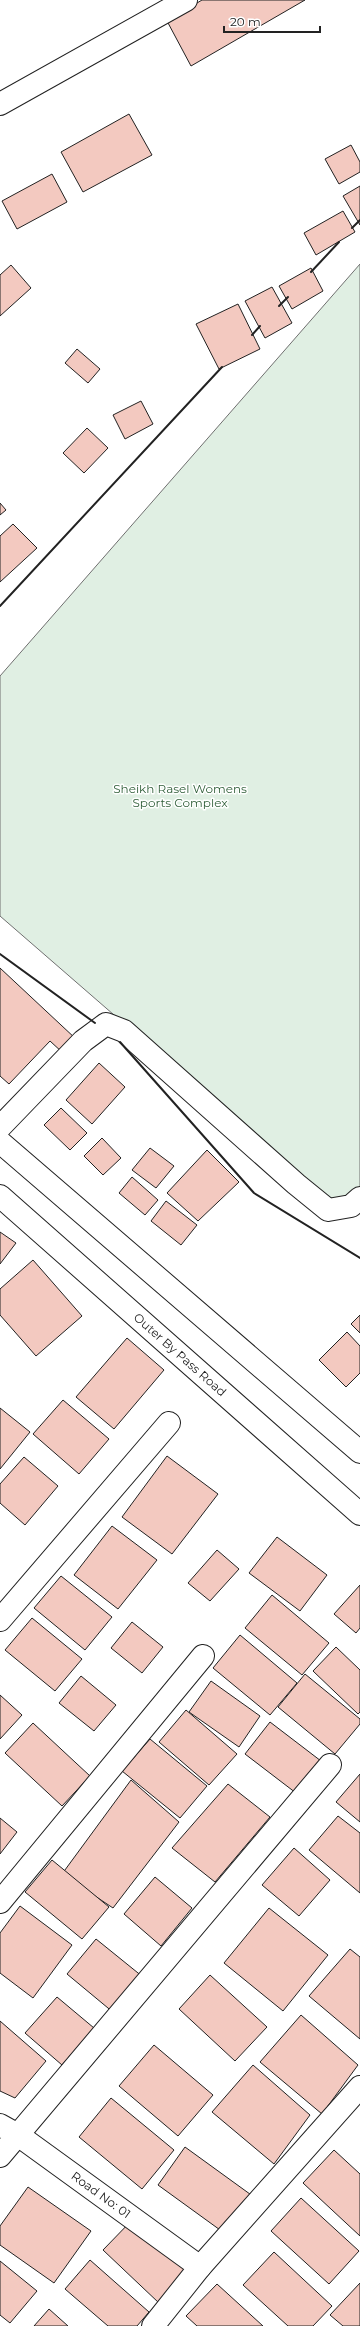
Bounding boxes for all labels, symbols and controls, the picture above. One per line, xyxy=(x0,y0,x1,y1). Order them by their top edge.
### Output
scale bar xyxy=(224,8,320,34)
text: 20 m xyxy=(230,14,261,29)
park label: Sheikh Rasel Womens Sports Complex xyxy=(113,781,247,810)
street label: Outer By Pass Road xyxy=(131,1310,230,1399)
street label: Road No: 01 xyxy=(69,2168,134,2221)

